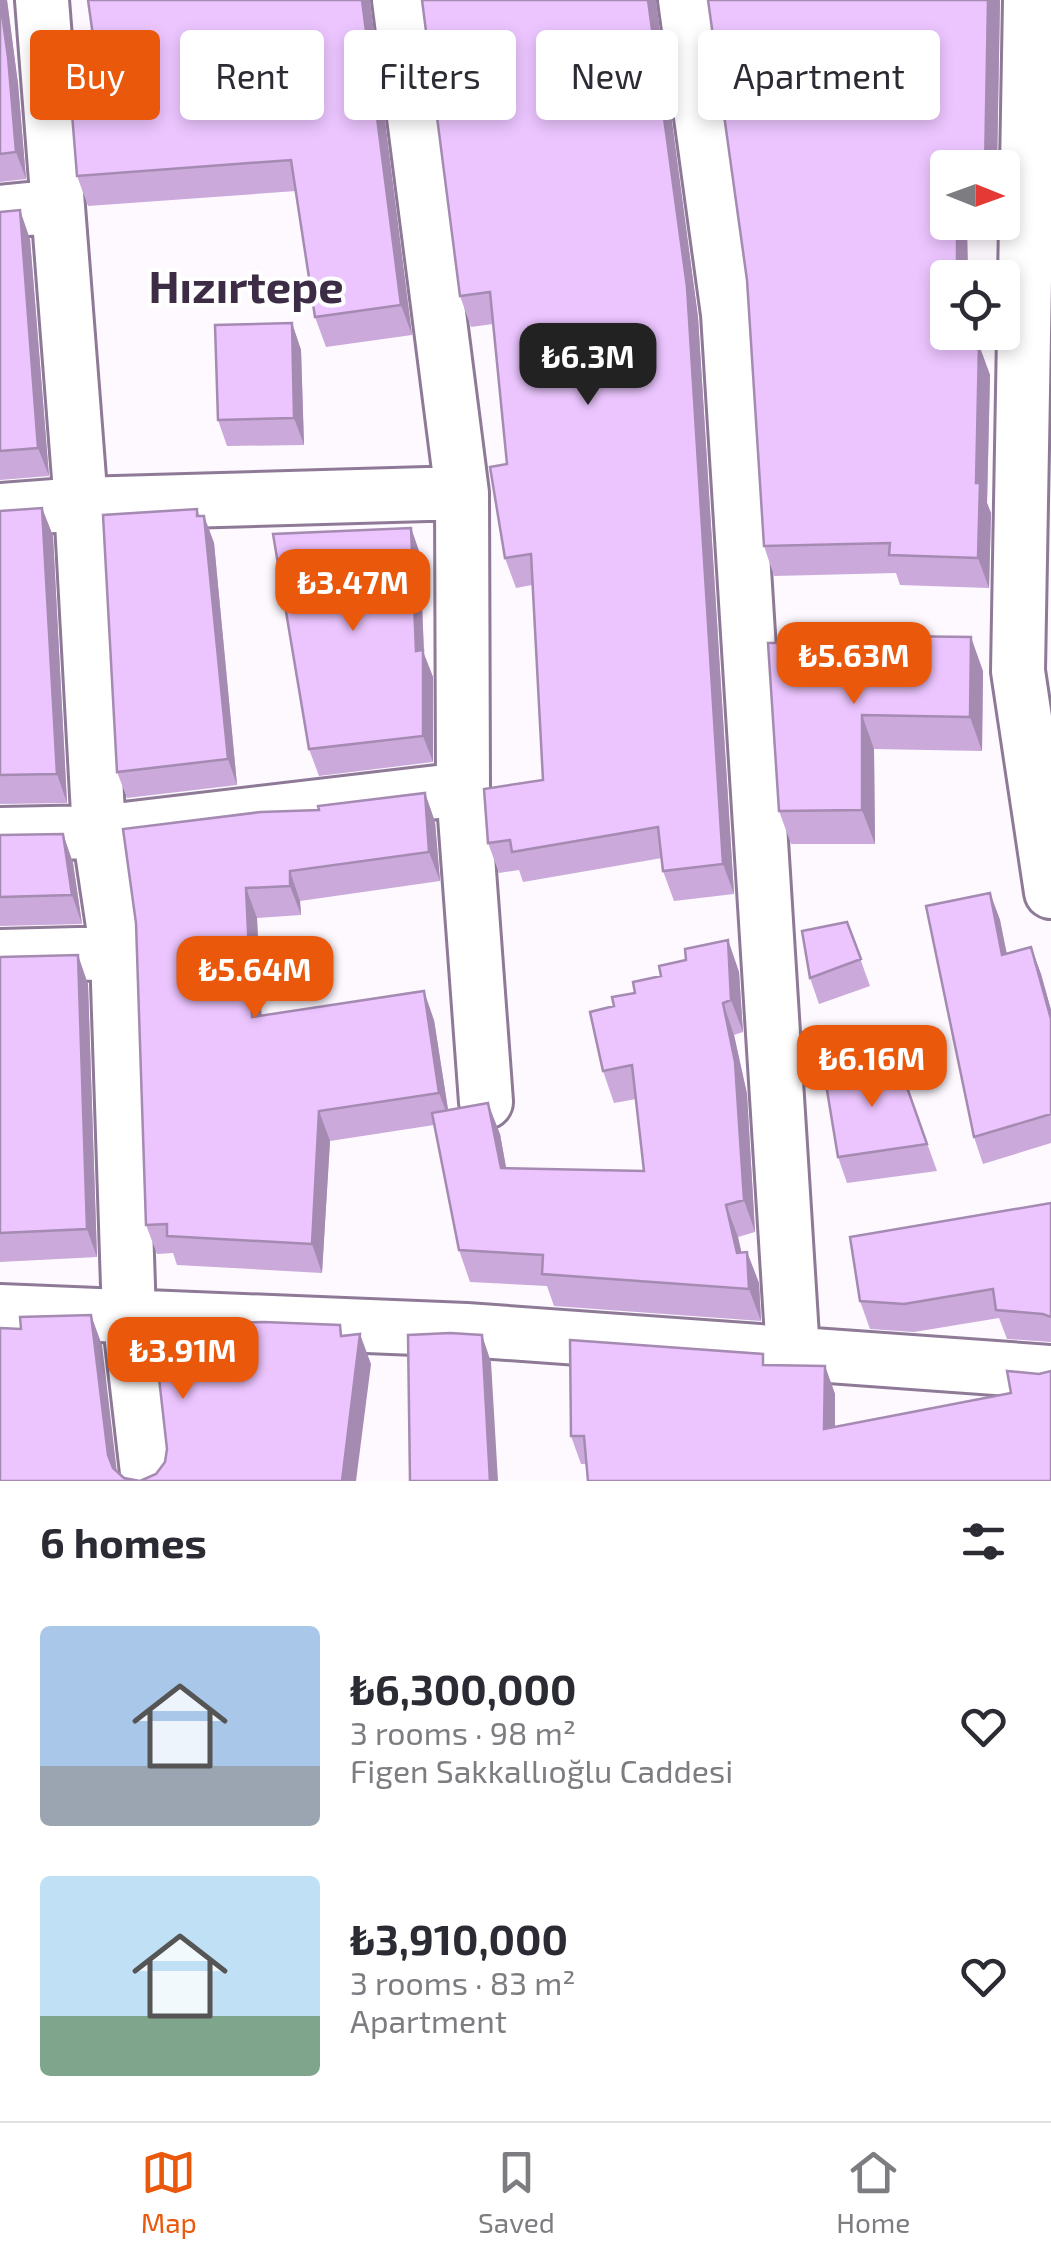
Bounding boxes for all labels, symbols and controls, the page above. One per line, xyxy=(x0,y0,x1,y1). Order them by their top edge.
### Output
chip: Buy xyxy=(30,30,160,120)
chip: Rent xyxy=(180,30,324,120)
chip: Filters xyxy=(344,30,516,120)
chip: New xyxy=(536,30,678,120)
chip: Apartment xyxy=(698,30,940,120)
north arrow xyxy=(930,150,1020,240)
map controls xyxy=(930,150,1020,350)
district label: Hızırtepe xyxy=(148,258,344,312)
button: locate xyxy=(930,260,1020,350)
pin: ₺6.3M xyxy=(518,323,658,408)
text: ₺6.3M xyxy=(541,336,635,374)
pin: ₺3.47M xyxy=(272,549,434,634)
text: ₺3.47M xyxy=(297,562,409,600)
pin: ₺5.63M xyxy=(773,622,935,707)
text: ₺5.63M xyxy=(799,635,909,673)
pin: ₺5.64M xyxy=(174,936,336,1021)
text: ₺5.64M xyxy=(198,949,312,987)
pin: ₺6.16M xyxy=(791,1025,953,1110)
text: ₺6.16M xyxy=(819,1038,925,1076)
pin: ₺3.91M xyxy=(102,1317,264,1402)
text: ₺3.91M xyxy=(129,1330,237,1368)
icon: filters xyxy=(956,1514,1011,1569)
text: 6 homes xyxy=(40,1516,207,1566)
text: ₺6,300,000 xyxy=(350,1663,576,1713)
icon: home xyxy=(120,1666,240,1786)
icon: heart xyxy=(956,1699,1011,1754)
text: 3 rooms · 98 m² xyxy=(350,1713,576,1751)
text: Figen Sakkallıoğlu Caddesi xyxy=(350,1751,733,1789)
text: ₺3,910,000 xyxy=(350,1913,568,1963)
icon: home xyxy=(120,1916,240,2036)
icon: heart xyxy=(956,1949,1011,2004)
text: 3 rooms · 83 m² xyxy=(350,1963,575,2001)
text: Apartment xyxy=(350,2001,507,2039)
tab: Map xyxy=(141,2145,197,2239)
tab: Saved xyxy=(478,2145,555,2239)
tab: Home xyxy=(836,2145,910,2239)

